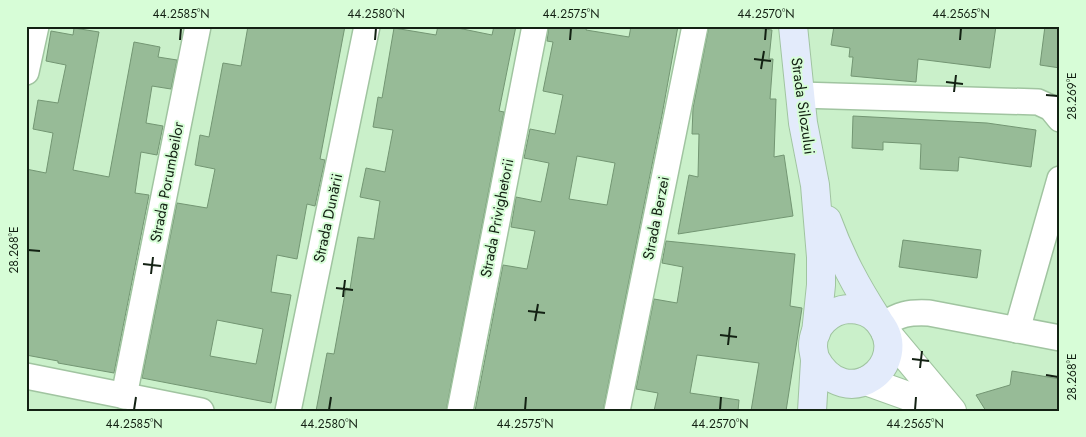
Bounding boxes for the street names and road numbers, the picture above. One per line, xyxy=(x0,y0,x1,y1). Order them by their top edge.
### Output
street label: Strada Silozului xyxy=(785,56,821,156)
street label: Strada Porumbeilor xyxy=(145,119,190,244)
street label: Strada Privighetorii xyxy=(475,157,519,279)
street label: Strada Dunării xyxy=(308,171,348,265)
street label: Strada Berzei xyxy=(637,174,675,262)

